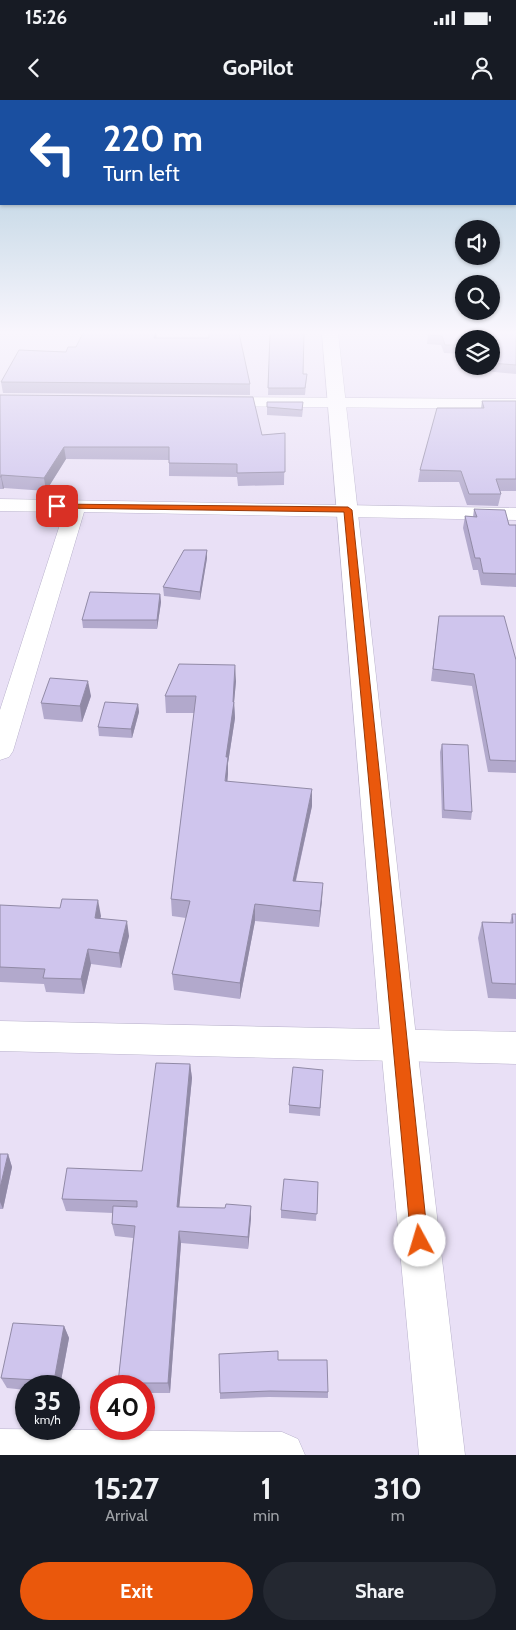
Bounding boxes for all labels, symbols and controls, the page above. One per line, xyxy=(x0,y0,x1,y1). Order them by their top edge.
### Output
text: 15:26 xyxy=(25,6,67,29)
icon: back xyxy=(20,54,48,82)
text: GoPilot xyxy=(223,54,293,81)
icon: person xyxy=(468,54,496,82)
text: 220 m xyxy=(103,117,203,160)
icon: left xyxy=(20,120,85,185)
text: Turn left xyxy=(103,160,180,187)
map controls xyxy=(455,220,500,375)
button: sound xyxy=(455,220,500,265)
button: search xyxy=(455,275,500,320)
button: layers xyxy=(455,330,500,375)
pin xyxy=(36,485,78,527)
icon: arrive xyxy=(43,492,71,520)
position arrow xyxy=(393,1214,445,1266)
speed limit sign: 40 xyxy=(90,1375,155,1440)
text: 35 xyxy=(34,1386,61,1416)
text: km/h xyxy=(34,1412,61,1427)
text: 15:27 xyxy=(94,1470,159,1507)
text: 1 xyxy=(261,1470,272,1507)
text: 310 xyxy=(374,1470,422,1507)
text: Arrival xyxy=(105,1506,148,1525)
text: min xyxy=(253,1506,279,1525)
text: m xyxy=(391,1506,405,1525)
button: Exit xyxy=(20,1562,253,1620)
button: Share xyxy=(263,1562,496,1620)

